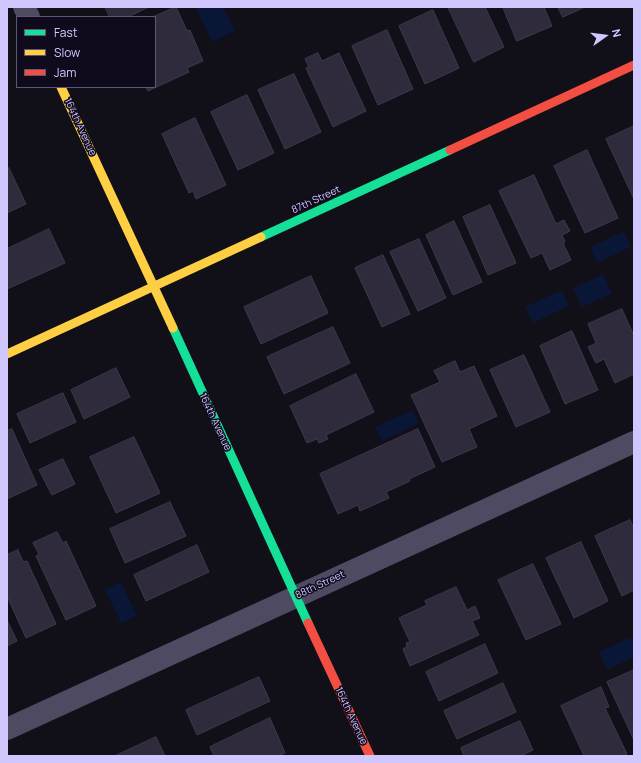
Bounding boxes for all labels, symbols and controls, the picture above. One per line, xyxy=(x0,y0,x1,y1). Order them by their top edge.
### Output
legend xyxy=(16,16,156,88)
north arrow xyxy=(585,16,625,56)
text: Fast xyxy=(54,24,78,41)
text: N xyxy=(609,27,625,39)
text: Slow xyxy=(54,44,80,61)
text: Jam xyxy=(54,64,76,81)
street label: 164th Avenue xyxy=(61,96,99,158)
street label: 87th Street xyxy=(290,184,342,216)
street label: 164th Avenue xyxy=(196,391,234,453)
street label: 88th Street xyxy=(293,568,347,602)
street label: 164th Avenue xyxy=(332,685,370,747)

